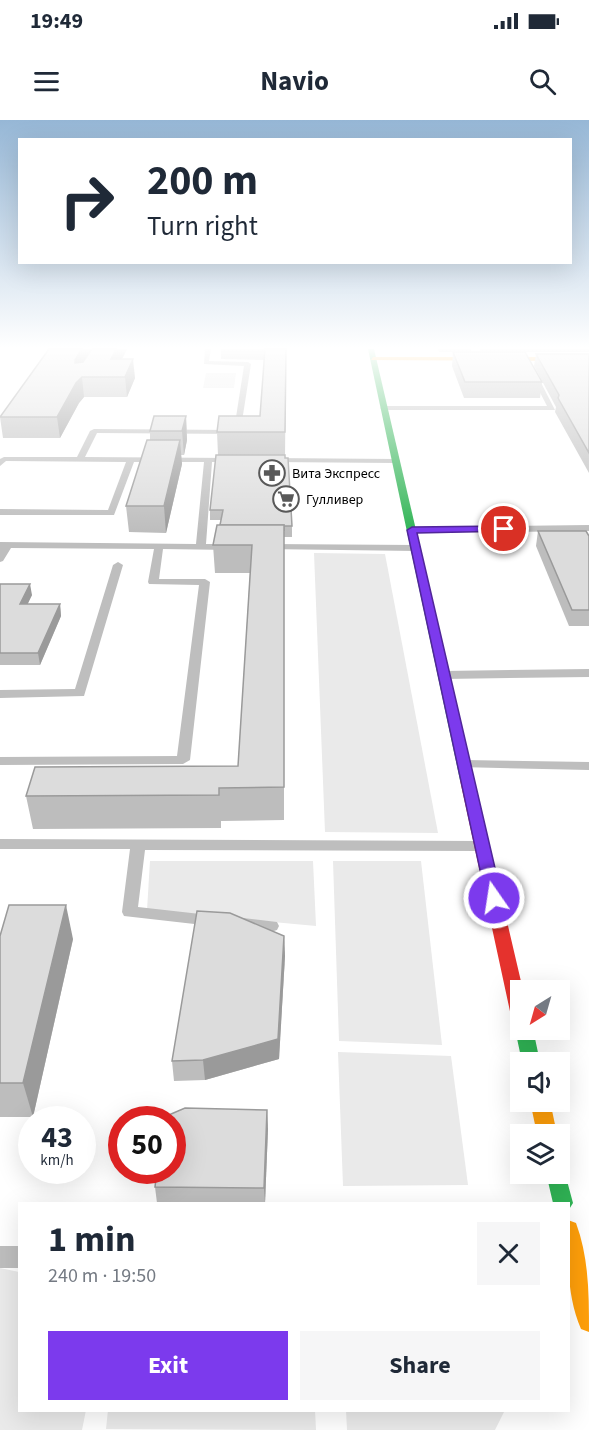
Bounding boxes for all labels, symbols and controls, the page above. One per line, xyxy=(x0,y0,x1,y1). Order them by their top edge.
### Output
text: 19:49 xyxy=(30,5,83,37)
text: Navio xyxy=(260,62,329,101)
icon: menu xyxy=(30,65,63,98)
icon: search xyxy=(526,65,559,98)
text: 200 m xyxy=(147,151,258,211)
icon: right xyxy=(48,162,126,240)
text: Turn right xyxy=(147,207,258,246)
pharmacy icon: Вита Экспресс xyxy=(257,458,287,488)
place label: Вита Экспресс xyxy=(292,464,381,484)
supermarket icon: Гулливер xyxy=(271,484,301,514)
place label: Гулливер xyxy=(306,490,364,510)
pin xyxy=(478,503,529,554)
icon: arrive xyxy=(487,512,520,545)
position arrow xyxy=(462,866,526,930)
north arrow xyxy=(510,980,570,1040)
map controls xyxy=(510,980,570,1184)
button: sound xyxy=(510,1052,570,1112)
speed limit sign: 50 xyxy=(108,1106,186,1184)
text: 43 xyxy=(41,1116,73,1159)
button: layers xyxy=(510,1124,570,1184)
text: km/h xyxy=(40,1150,74,1171)
text: 1 min xyxy=(48,1214,136,1265)
button: close xyxy=(477,1222,540,1285)
text: 240 m · 19:50 xyxy=(48,1262,156,1290)
button: Exit xyxy=(48,1331,288,1400)
button: Share xyxy=(300,1331,540,1400)

